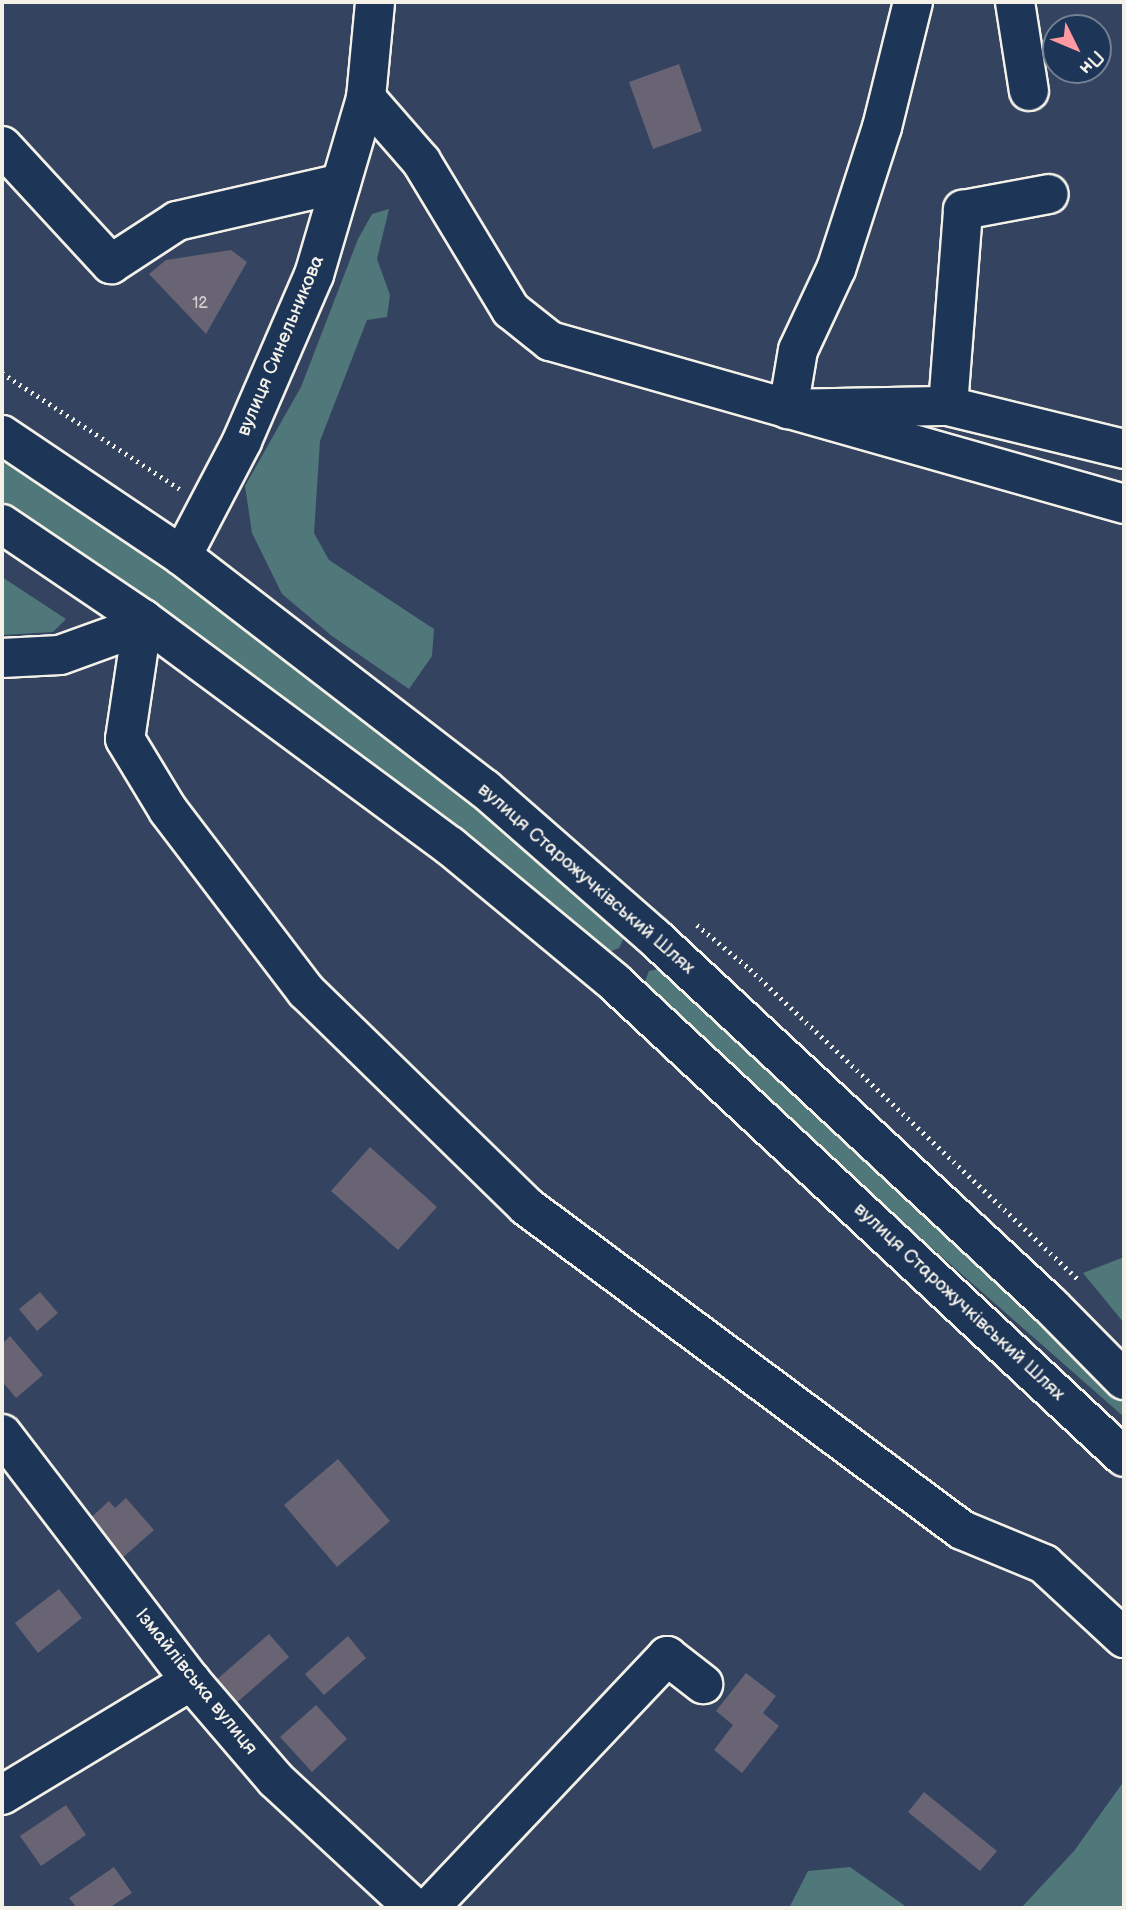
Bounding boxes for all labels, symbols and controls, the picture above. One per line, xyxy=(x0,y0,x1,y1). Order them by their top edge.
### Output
north arrow xyxy=(1042,14,1112,84)
text: Пн xyxy=(1074,45,1108,79)
street label: вулиця Синельникова xyxy=(233,252,329,440)
house number: 12 xyxy=(192,294,208,314)
street label: вулиця Старожучківський Шлях xyxy=(473,779,699,979)
street label: вулиця Старожучківський Шлях xyxy=(849,1198,1069,1406)
street label: Ізмайлівська вулиця xyxy=(130,1604,262,1760)

